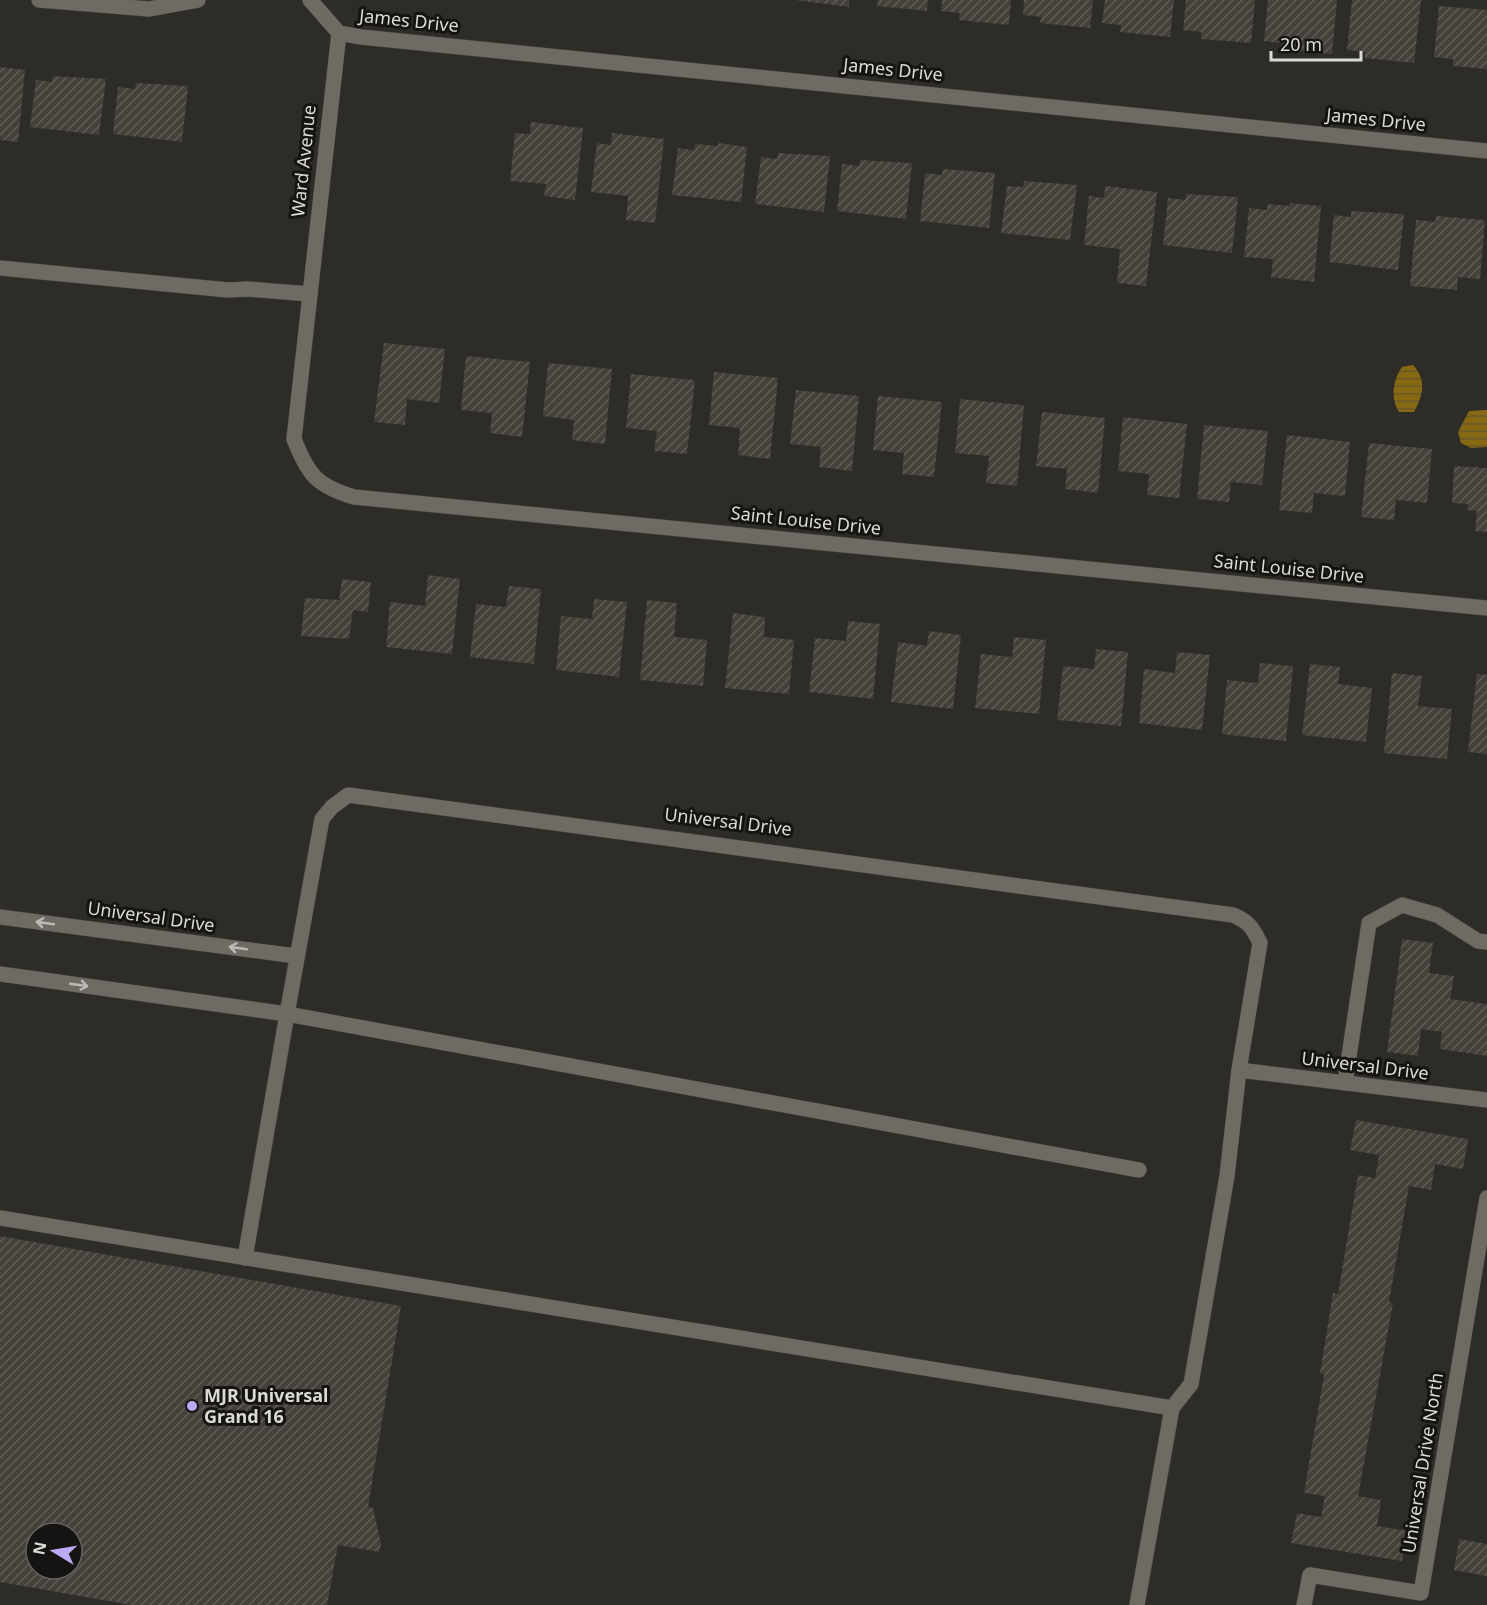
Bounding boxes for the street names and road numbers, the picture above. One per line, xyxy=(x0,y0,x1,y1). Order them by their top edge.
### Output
street label: James Drive xyxy=(356,3,460,37)
street label: James Drive xyxy=(840,52,944,86)
street label: James Drive xyxy=(1323,102,1427,136)
street label: Ward Avenue xyxy=(285,104,321,218)
street label: Saint Louise Drive xyxy=(730,500,882,540)
street label: Saint Louise Drive xyxy=(1213,548,1365,588)
street label: Universal Drive xyxy=(663,801,793,841)
street label: Universal Drive xyxy=(86,895,216,937)
street label: Universal Drive xyxy=(1300,1045,1430,1085)
street label: Universal Drive North xyxy=(1396,1371,1448,1555)

